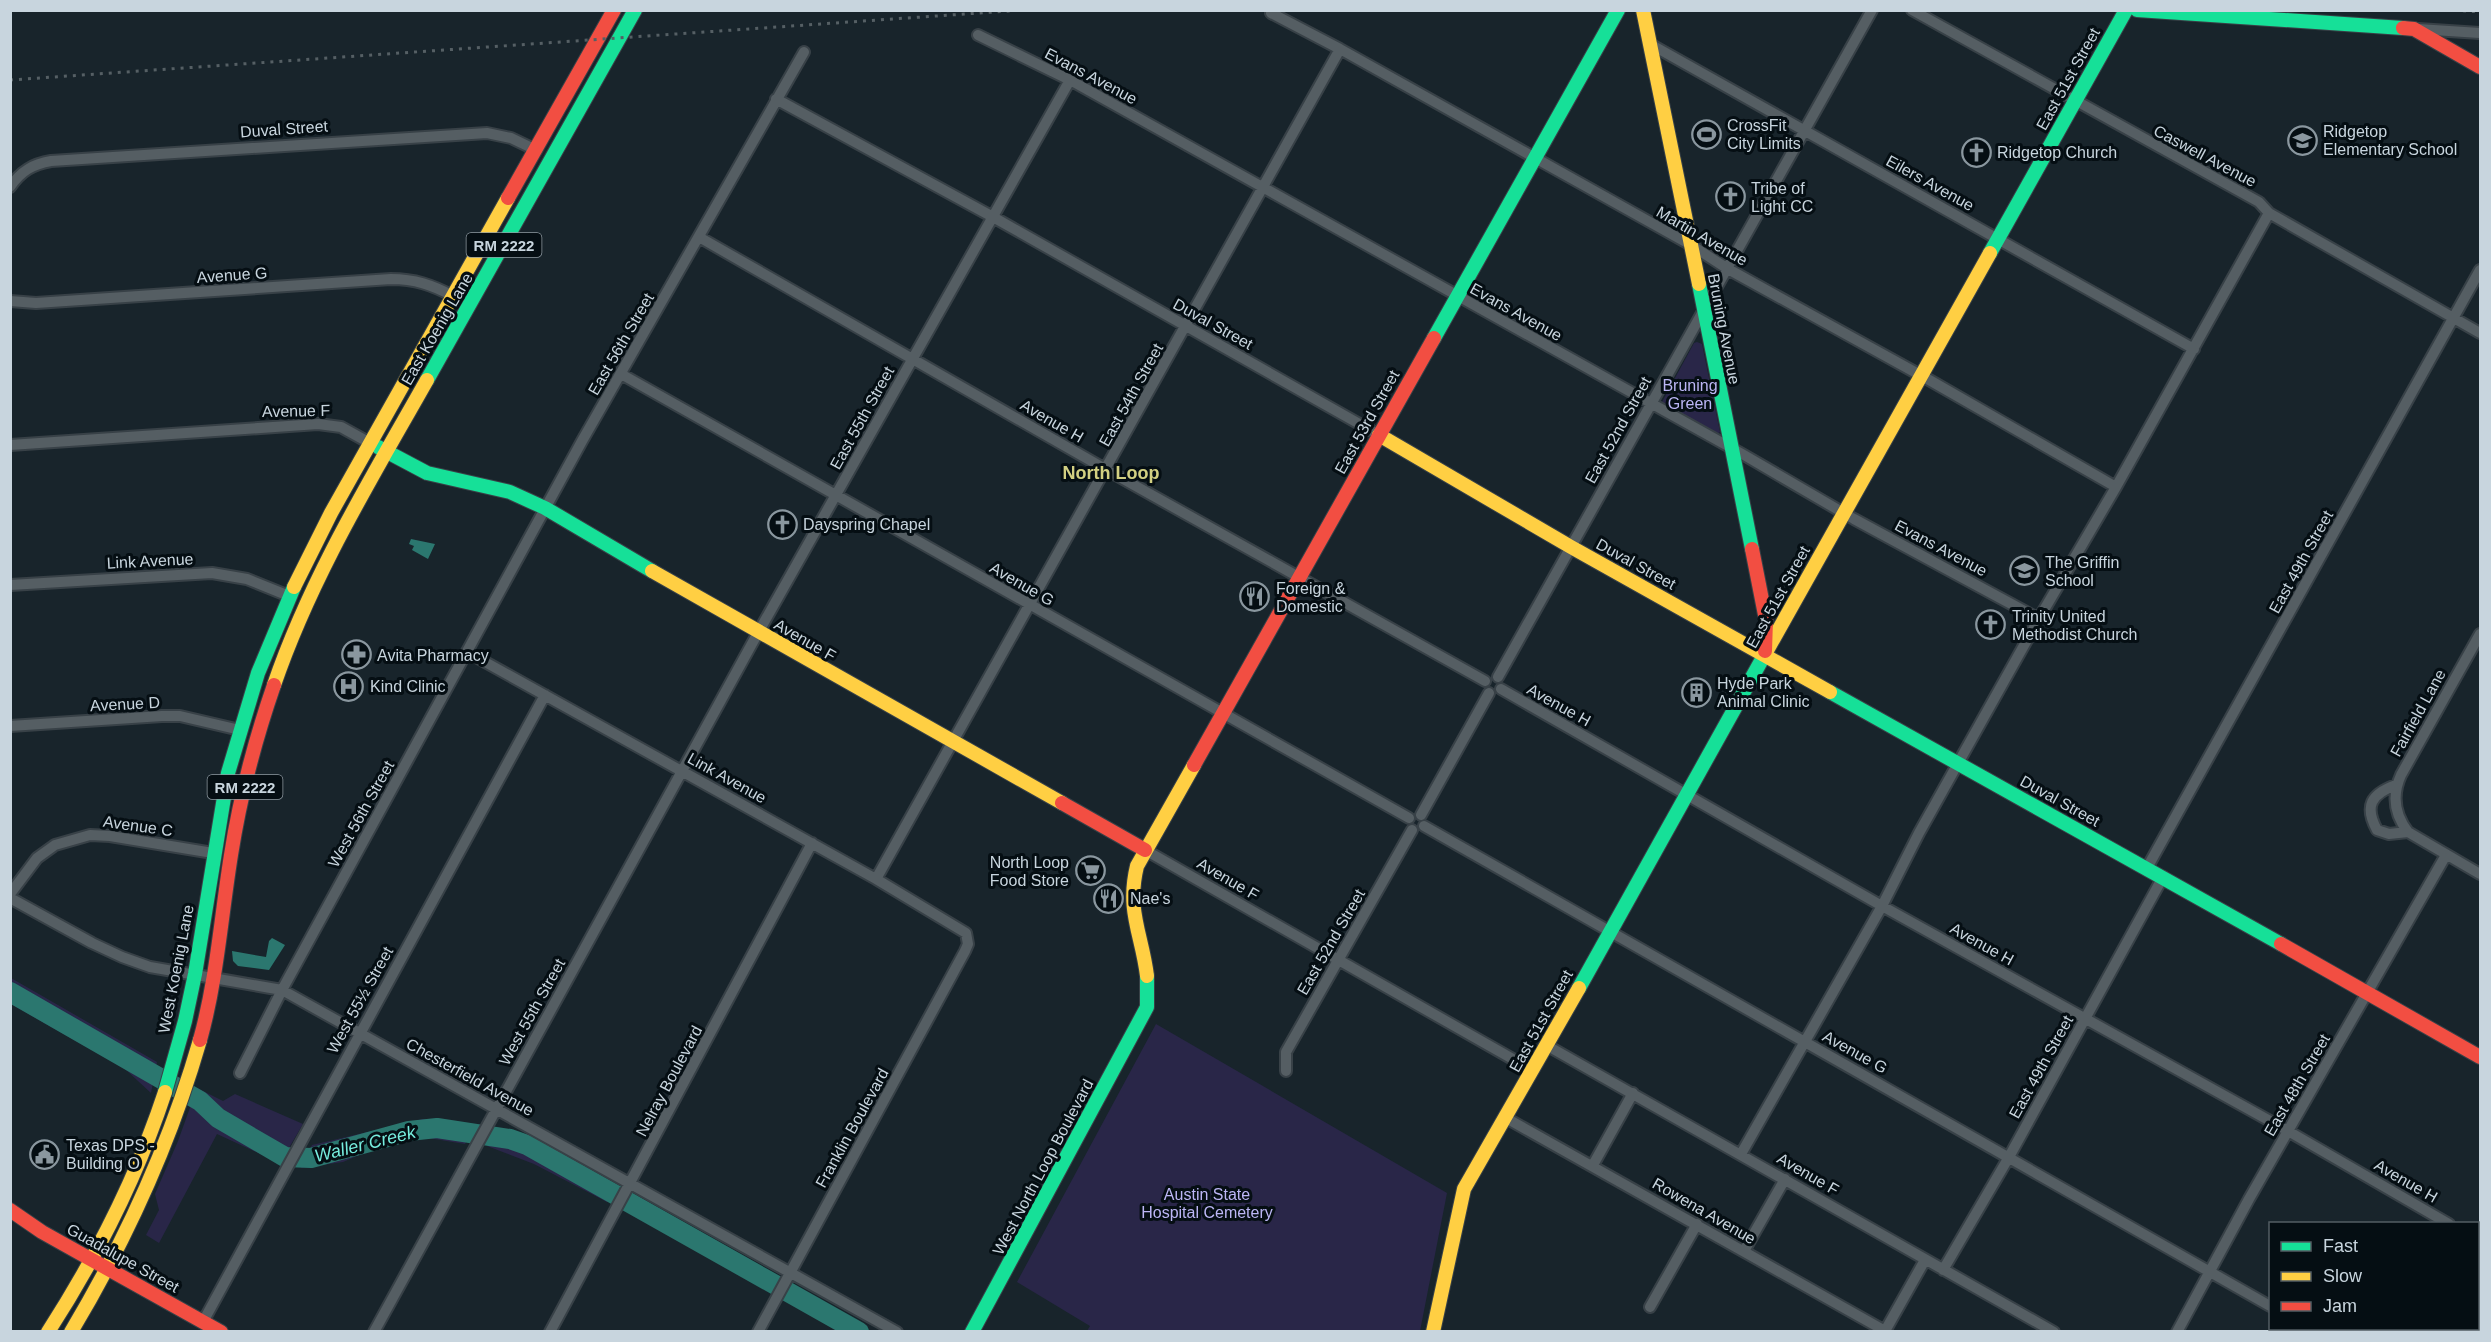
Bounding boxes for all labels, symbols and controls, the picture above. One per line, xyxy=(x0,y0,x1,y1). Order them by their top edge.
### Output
street label: East 51st Street xyxy=(2033,25,2103,133)
street label: Evans Avenue xyxy=(1042,45,1140,107)
street label: Duval Street xyxy=(239,117,329,141)
place label: CrossFit City Limits xyxy=(1727,117,1801,152)
sports icon: CrossFit City Limits xyxy=(1690,118,1722,150)
street label: Caswell Avenue xyxy=(2151,122,2259,190)
place label: Ridgetop Elementary School xyxy=(2323,123,2457,158)
school or university icon: Ridgetop Elementary School xyxy=(2286,124,2318,156)
church icon: Ridgetop Church xyxy=(1960,136,1992,168)
place label: Ridgetop Church xyxy=(1997,144,2117,161)
street label: Eilers Avenue xyxy=(1883,152,1977,214)
place label: Tribe of Light CC xyxy=(1751,180,1813,215)
church icon: Tribe of Light CC xyxy=(1714,181,1746,213)
street label: Martin Avenue xyxy=(1654,203,1750,269)
road number: RM 2222 xyxy=(466,233,542,257)
street label: Avenue G xyxy=(196,264,268,286)
street label: East Koenig Lane xyxy=(398,270,476,388)
street label: Bruning Avenue xyxy=(1705,272,1743,386)
street label: Evans Avenue xyxy=(1467,280,1565,344)
street label: East 56th Street xyxy=(585,290,657,398)
street label: Duval Street xyxy=(1170,295,1256,353)
street label: East 54th Street xyxy=(1096,340,1167,449)
street label: East 55th Street xyxy=(827,363,898,472)
street label: East 53rd Street xyxy=(1332,367,1403,477)
street label: East 52nd Street xyxy=(1582,373,1655,486)
park label: Bruning Green xyxy=(1662,377,1718,412)
street label: Avenue H xyxy=(1017,396,1087,446)
street label: Avenue F xyxy=(262,402,330,420)
district label: North Loop xyxy=(1063,463,1159,483)
street label: East 49th Street xyxy=(2266,507,2337,616)
church icon: Dayspring Chapel xyxy=(766,508,798,540)
place label: Dayspring Chapel xyxy=(803,516,930,533)
street label: Evans Avenue xyxy=(1892,517,1990,579)
street label: Duval Street xyxy=(1593,535,1679,593)
street label: East 51st Street xyxy=(1743,543,1813,651)
street label: Link Avenue xyxy=(106,550,194,572)
place label: The Griffin School xyxy=(2045,554,2119,589)
school or university icon: The Griffin School xyxy=(2008,555,2040,587)
street label: Avenue G xyxy=(987,559,1057,609)
place label: Foreign & Domestic xyxy=(1276,580,1346,615)
restaurant icon: Foreign & Domestic xyxy=(1239,581,1271,613)
place label: Trinity United Methodist Church xyxy=(2012,608,2137,643)
church icon: Trinity United Methodist Church xyxy=(1975,609,2007,641)
street label: Avenue F xyxy=(771,616,839,665)
pharmacy icon: Avita Pharmacy xyxy=(340,639,372,671)
place label: Avita Pharmacy xyxy=(377,647,489,664)
street label: Fairfield Lane xyxy=(2387,666,2449,760)
hospital icon: Kind Clinic xyxy=(333,670,365,702)
place label: Hyde Park Animal Clinic xyxy=(1717,675,1809,710)
building icon: Hyde Park Animal Clinic xyxy=(1680,676,1712,708)
place label: Kind Clinic xyxy=(370,678,446,695)
street label: Avenue H xyxy=(1524,681,1594,729)
street label: Avenue D xyxy=(90,694,160,714)
street label: Link Avenue xyxy=(685,750,769,807)
street label: West 56th Street xyxy=(325,757,398,870)
street label: Duval Street xyxy=(2017,772,2103,830)
road number: RM 2222 xyxy=(208,775,282,799)
street label: Avenue C xyxy=(102,813,174,839)
place label: North Loop Food Store xyxy=(990,854,1069,889)
supermarket icon: North Loop Food Store xyxy=(1074,855,1106,887)
street label: Avenue F xyxy=(1194,855,1262,904)
restaurant icon: Nae's xyxy=(1093,882,1125,914)
street label: East 52nd Street xyxy=(1294,886,1368,998)
place label: Nae's xyxy=(1130,890,1170,907)
street label: West Koenig Lane xyxy=(155,903,197,1035)
street label: Avenue H xyxy=(1947,920,2017,968)
street label: West 55½ Street xyxy=(324,943,397,1056)
street label: West 55th Street xyxy=(496,955,569,1068)
street label: East 51st Street xyxy=(1506,967,1576,1075)
street label: East 49th Street xyxy=(2006,1012,2077,1121)
street label: Nelray Boulevard xyxy=(633,1023,705,1139)
street label: Avenue G xyxy=(1820,1027,1890,1077)
street label: East 48th Street xyxy=(2261,1031,2333,1139)
street label: Chesterfield Avenue xyxy=(403,1035,537,1119)
street label: Franklin Boulevard xyxy=(812,1066,892,1190)
street label: West North Loop Boulevard xyxy=(989,1076,1097,1258)
water label: Waller Creek xyxy=(312,1122,419,1166)
place label: Texas DPS - Building O xyxy=(66,1137,155,1172)
public building icon: Texas DPS - Building O xyxy=(29,1138,61,1170)
street label: Avenue F xyxy=(1774,1150,1842,1199)
street label: Avenue H xyxy=(2371,1156,2441,1206)
street label: Rowena Avenue xyxy=(1649,1175,1759,1247)
park label: Austin State Hospital Cemetery xyxy=(1141,1186,1273,1221)
street label: Guadalupe Street xyxy=(64,1220,182,1296)
legend xyxy=(2269,1222,2479,1330)
text: Fast xyxy=(2323,1236,2358,1256)
text: Slow xyxy=(2323,1266,2363,1286)
text: Jam xyxy=(2323,1296,2357,1316)

